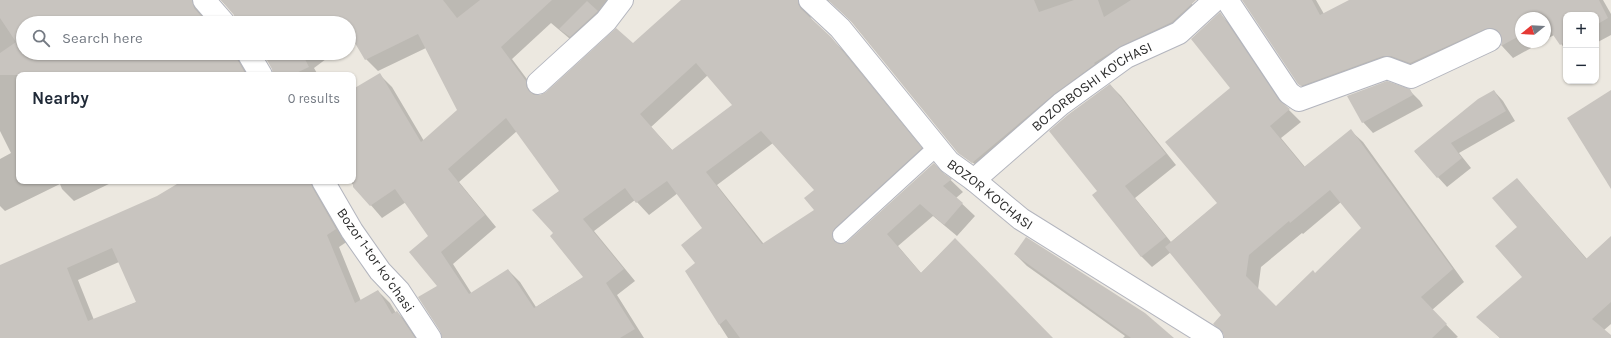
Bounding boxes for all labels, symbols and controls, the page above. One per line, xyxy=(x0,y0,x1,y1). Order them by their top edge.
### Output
north arrow xyxy=(1515,12,1551,48)
map controls xyxy=(1563,12,1599,84)
button: + xyxy=(1563,12,1599,48)
search box xyxy=(16,16,356,60)
icon: search xyxy=(30,27,52,49)
text: Search here xyxy=(62,29,143,47)
street label: BOZORBOSHI KO'CHASI xyxy=(1028,38,1155,135)
button: − xyxy=(1563,48,1599,84)
text: Nearby xyxy=(32,88,89,108)
text: 0 results xyxy=(288,91,340,106)
street label: BOZOR KO'CHASI xyxy=(944,155,1036,233)
street label: Bozor 1-tor koʻchasi xyxy=(333,205,418,316)

